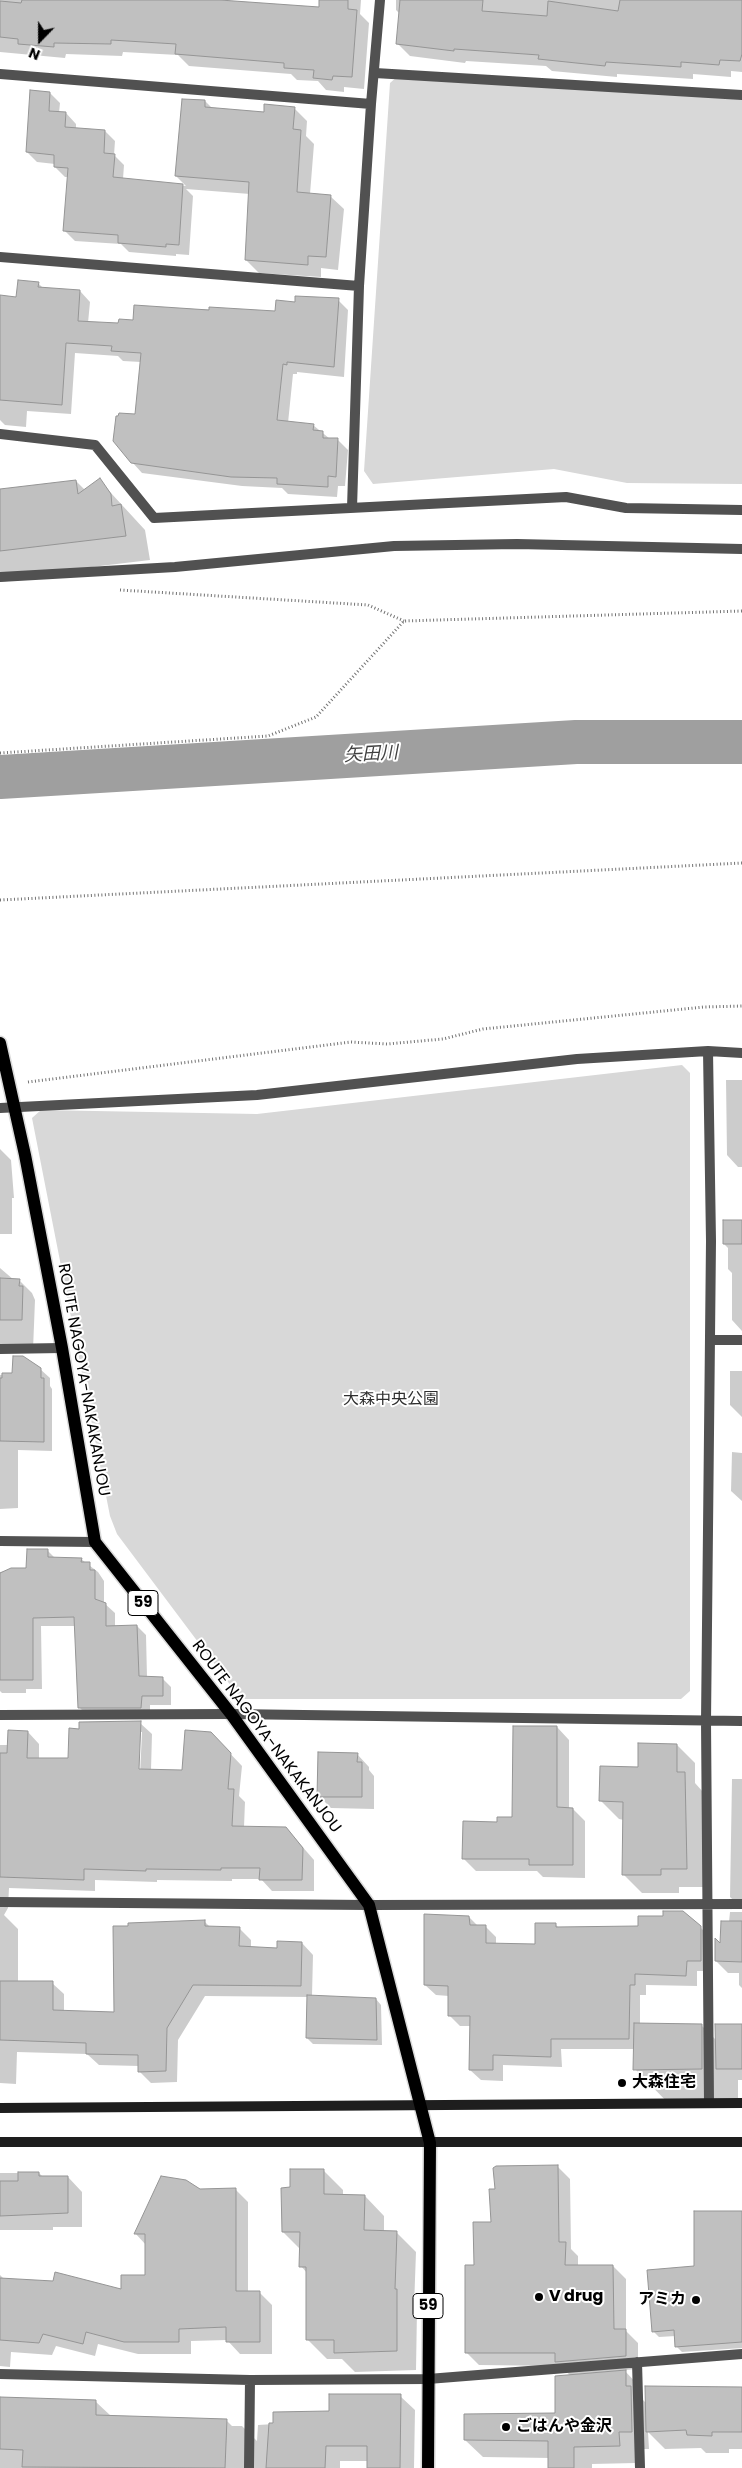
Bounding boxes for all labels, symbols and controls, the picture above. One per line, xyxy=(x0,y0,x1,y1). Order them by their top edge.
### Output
north arrow xyxy=(15,15,65,65)
text: N xyxy=(26,43,43,65)
water label: 矢田川 xyxy=(343,743,399,767)
street label: ROUTE NAGOYA-NAKAKANJOU xyxy=(53,1262,113,1498)
park label: 大森中央公園 xyxy=(343,1390,439,1410)
road number: 59 xyxy=(128,1590,158,1616)
street label: ROUTE NAGOYA-NAKAKANJOU xyxy=(187,1637,345,1837)
place label: 大森住宅 xyxy=(632,2073,696,2093)
marker: 大森住宅 xyxy=(616,2077,628,2089)
place label: V drug xyxy=(549,2287,603,2307)
place label: アミカ xyxy=(638,2290,686,2310)
marker: V drug xyxy=(533,2291,545,2303)
road number: 59 xyxy=(413,2294,443,2318)
marker: アミカ xyxy=(690,2294,702,2306)
place label: ごはんや金沢 xyxy=(516,2417,612,2437)
marker: ごはんや金沢 xyxy=(500,2421,512,2433)

